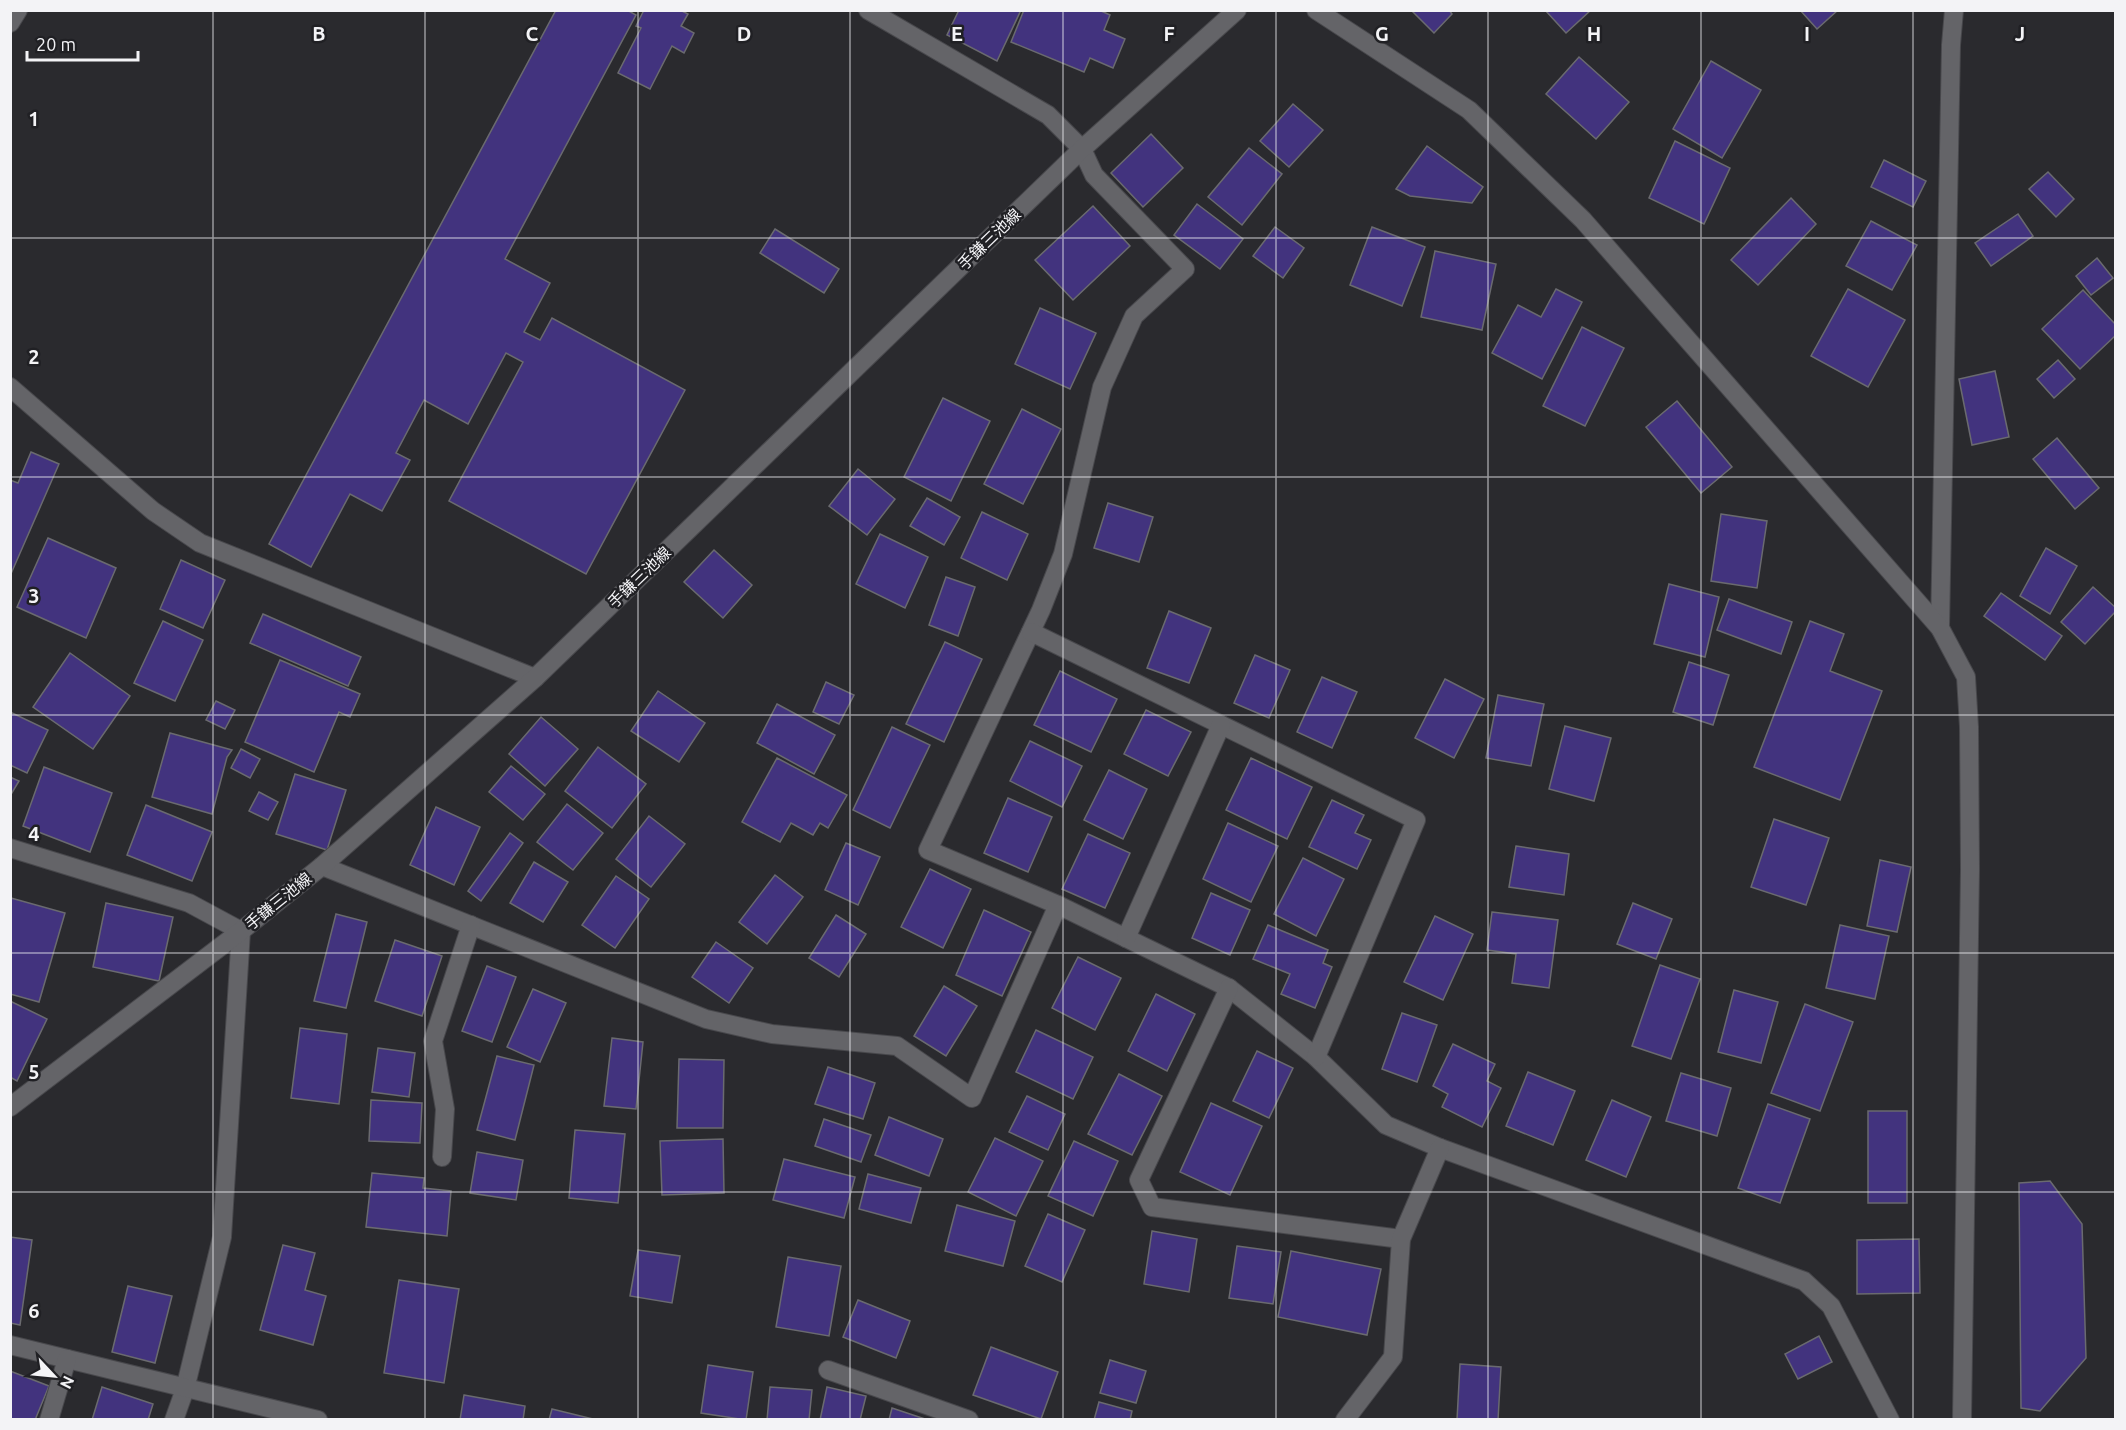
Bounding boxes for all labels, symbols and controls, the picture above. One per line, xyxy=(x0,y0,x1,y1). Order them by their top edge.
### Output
text: B xyxy=(312,22,326,45)
text: C xyxy=(526,22,539,45)
text: D xyxy=(737,22,751,45)
text: E xyxy=(951,22,963,45)
text: F xyxy=(1163,22,1175,45)
text: G xyxy=(1375,22,1389,45)
text: H xyxy=(1587,22,1601,45)
text: I xyxy=(1804,22,1810,45)
text: J xyxy=(2015,22,2025,45)
scale bar xyxy=(27,24,138,62)
text: 20 m xyxy=(36,34,76,54)
text: 1 xyxy=(28,107,40,130)
street label: 手鎌三池線 xyxy=(954,205,1024,273)
text: 2 xyxy=(28,345,40,368)
street label: 手鎌三池線 xyxy=(604,543,674,611)
text: 3 xyxy=(28,584,40,607)
text: 4 xyxy=(28,822,40,845)
street label: 手鎌三池線 xyxy=(241,869,315,933)
text: 5 xyxy=(28,1060,40,1083)
text: 6 xyxy=(28,1299,40,1322)
north arrow xyxy=(24,1346,84,1406)
text: N xyxy=(57,1373,78,1392)

